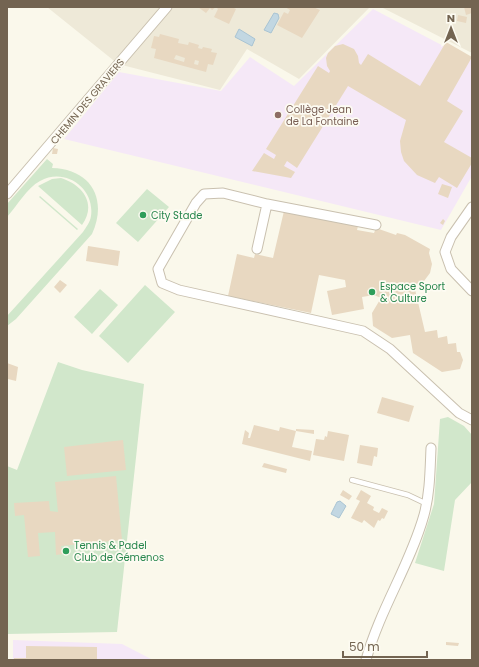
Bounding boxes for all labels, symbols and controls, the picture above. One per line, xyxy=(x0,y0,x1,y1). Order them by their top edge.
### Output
north arrow xyxy=(431,8,471,48)
text: N xyxy=(447,10,455,26)
street label: CHEMIN DES GRAVIERS xyxy=(47,55,128,148)
place label: Collège Jean de La Fontaine xyxy=(286,102,359,129)
marker: Collège Jean de La Fontaine xyxy=(273,110,283,120)
place label: City Stade xyxy=(151,208,202,223)
marker: City Stade xyxy=(138,210,148,220)
place label: Espace Sport & Culture xyxy=(380,279,446,306)
marker: Espace Sport & Culture xyxy=(367,287,377,297)
place label: Tennis & Padel Club de Gémenos xyxy=(74,538,164,565)
marker: Tennis & Padel Club de Gémenos xyxy=(61,546,71,556)
scale bar xyxy=(343,633,427,659)
text: 50 m xyxy=(349,638,380,655)

